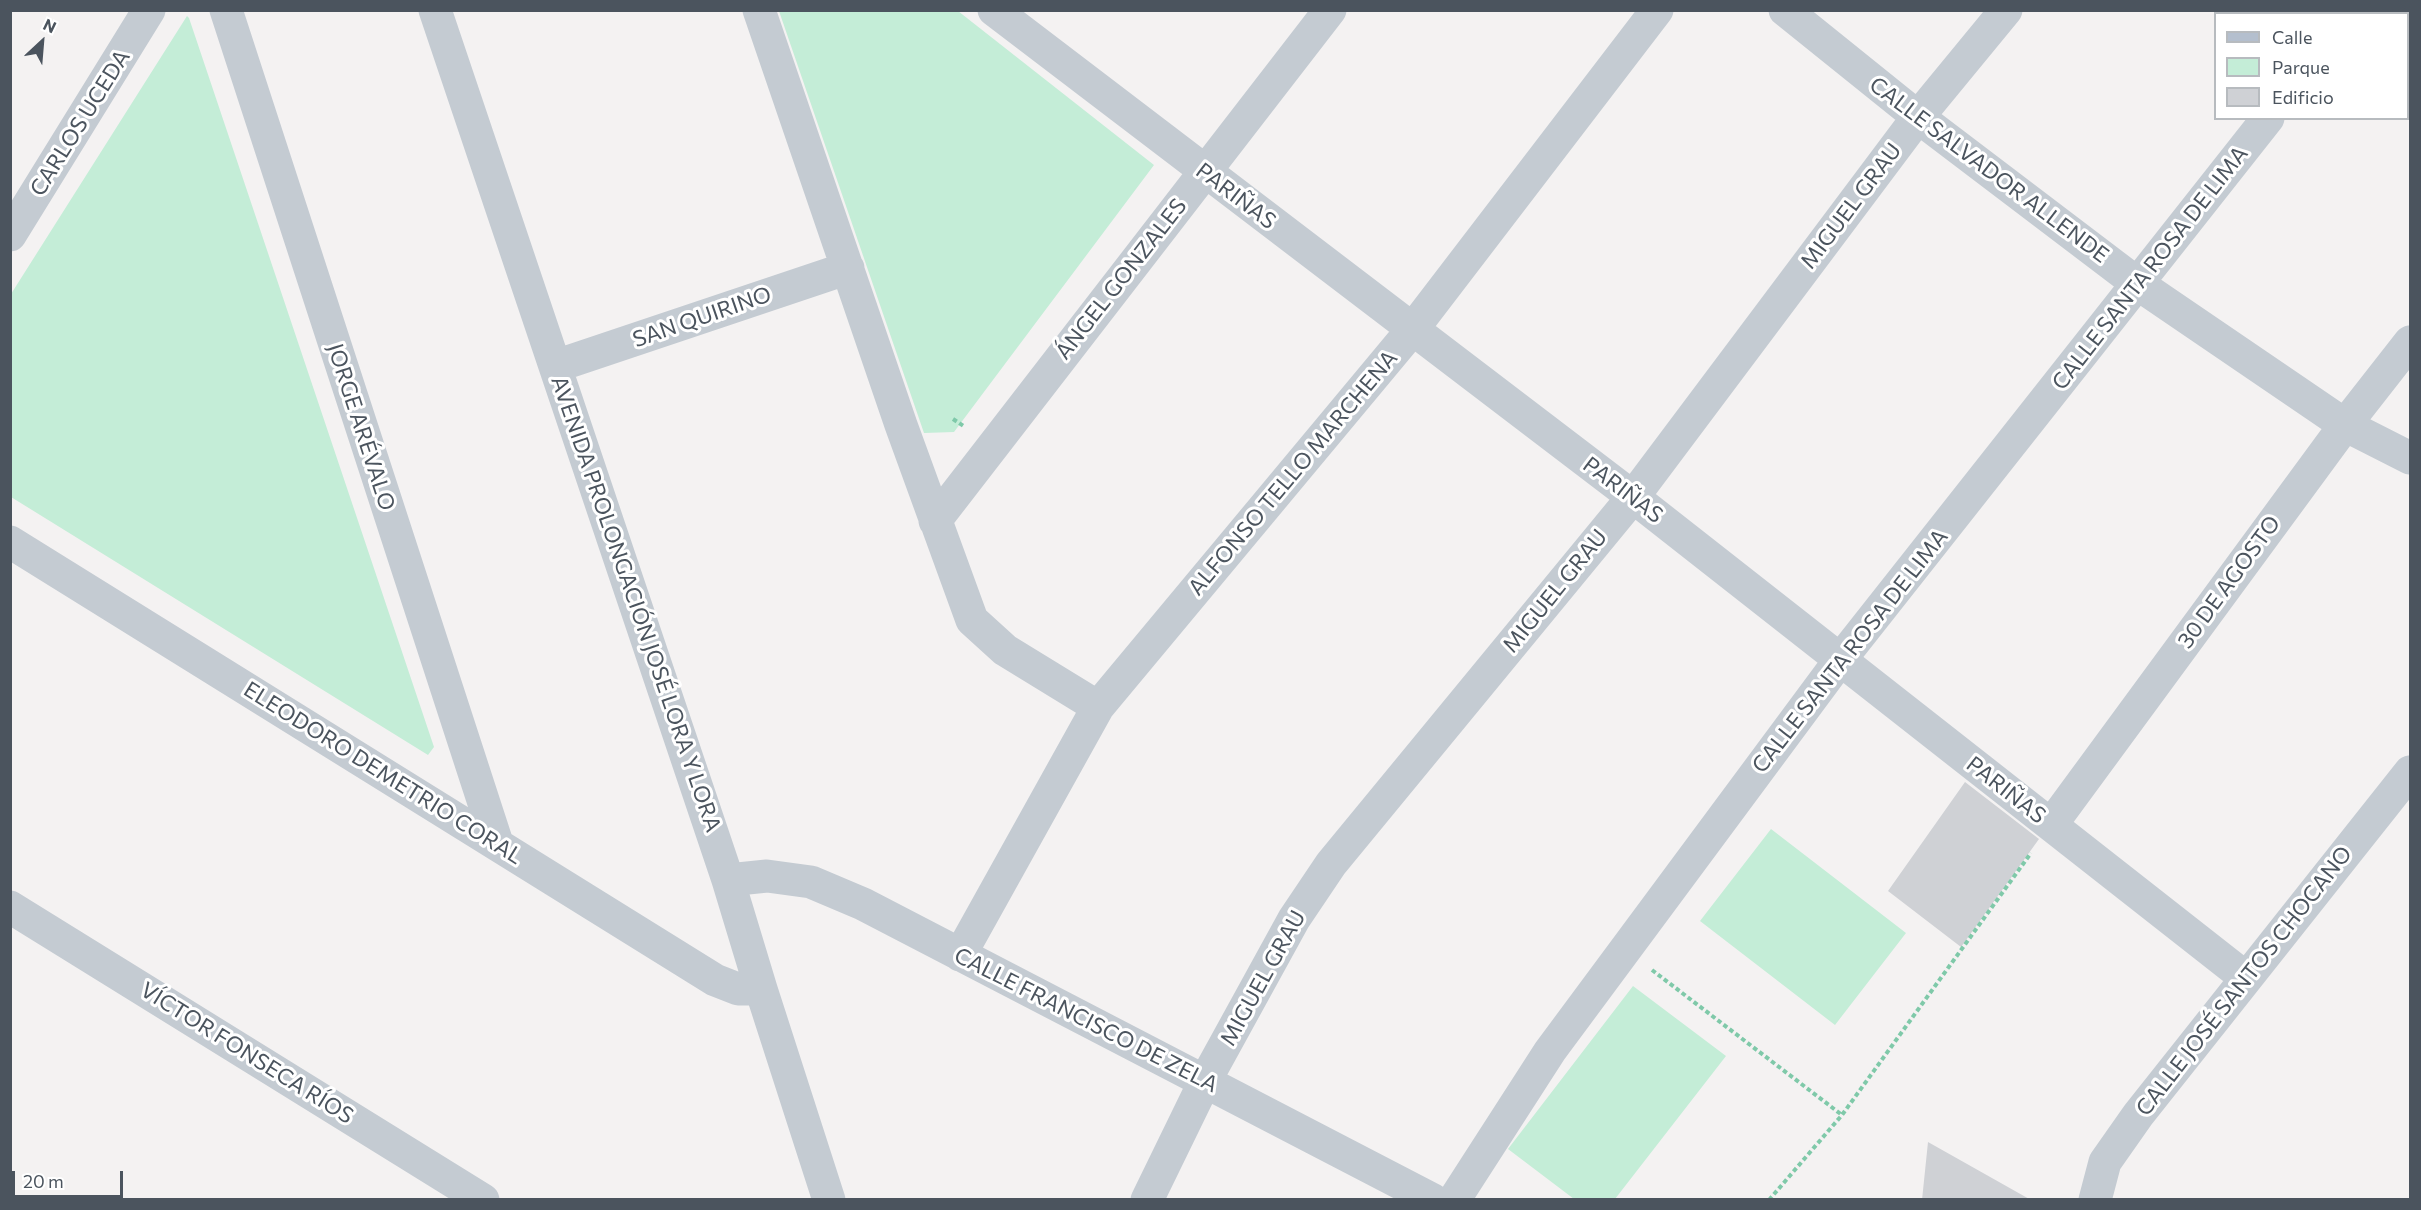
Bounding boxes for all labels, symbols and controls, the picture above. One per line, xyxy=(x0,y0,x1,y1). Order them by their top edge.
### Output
north arrow xyxy=(12,12,72,72)
legend xyxy=(2214,12,2409,120)
text: N xyxy=(41,14,60,37)
text: Calle xyxy=(2272,26,2312,48)
street label: CARLOS UCEDA xyxy=(25,45,135,201)
text: Parque xyxy=(2272,56,2330,78)
street label: CALLE SALVADOR ALLENDE xyxy=(1864,71,2114,269)
text: Edificio xyxy=(2272,86,2334,108)
street label: MIGUEL GRAU xyxy=(1795,138,1907,274)
street label: CALLE SANTA ROSA DE LIMA xyxy=(2047,141,2253,395)
street label: PARIÑAS xyxy=(1191,157,1281,235)
street label: ÁNGEL GONZALES xyxy=(1050,193,1192,365)
street label: SAN QUIRINO xyxy=(629,281,775,353)
street label: JORGE ARÉVALO xyxy=(322,340,400,514)
street label: ALFONSO TELLO MARCHENA xyxy=(1183,345,1403,601)
street label: AVENIDA PROLONGACIÓN JOSÉ LORA Y LORA xyxy=(545,373,727,835)
street label: PARIÑAS xyxy=(1578,451,1668,529)
street label: 30 DE AGOSTO xyxy=(2172,511,2286,653)
street label: MIGUEL GRAU xyxy=(1497,524,1613,658)
street label: CALLE SANTA ROSA DE LIMA xyxy=(1747,524,1953,778)
street label: ELEODORO DEMETRIO CORAL xyxy=(239,676,527,870)
street label: PARIÑAS xyxy=(1961,751,2051,829)
street label: CALLE JOSÉ SANTOS CHOCANO xyxy=(2131,841,2357,1121)
street label: MIGUEL GRAU xyxy=(1215,906,1311,1050)
street label: CALLE FRANCISCO DE ZELA xyxy=(950,942,1222,1098)
street label: VÍCTOR FONSECA RÍOS xyxy=(136,977,358,1129)
scale bar xyxy=(15,1159,126,1197)
text: 20 m xyxy=(23,1170,64,1192)

